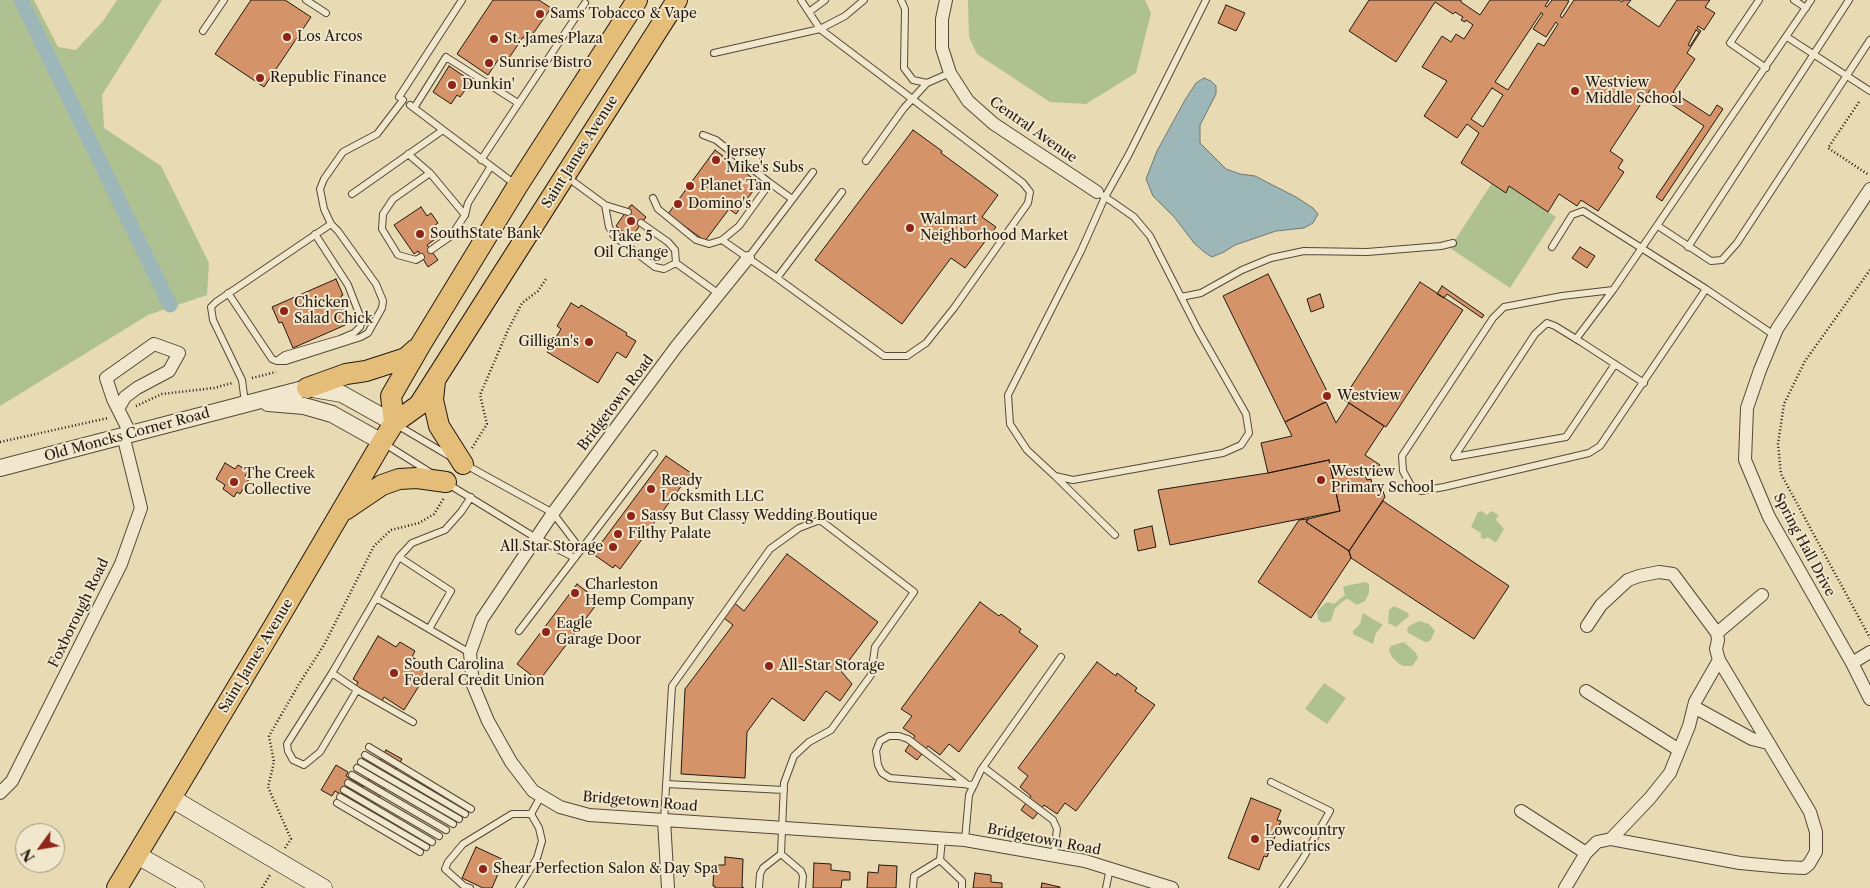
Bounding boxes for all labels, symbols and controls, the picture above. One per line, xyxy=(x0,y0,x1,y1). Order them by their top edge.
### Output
place label: Sams Tobacco & Vape xyxy=(550,6,697,22)
marker: Sams Tobacco & Vape xyxy=(534,8,546,20)
place label: Los Arcos xyxy=(297,29,363,45)
marker: Los Arcos xyxy=(281,31,293,43)
place label: St. James Plaza xyxy=(504,31,603,47)
marker: St. James Plaza xyxy=(488,33,500,45)
place label: Sunrise Bistro xyxy=(499,55,592,71)
marker: Sunrise Bistro xyxy=(483,57,495,69)
place label: Republic Finance xyxy=(270,70,387,86)
marker: Republic Finance xyxy=(254,72,266,84)
place label: Westview Middle School xyxy=(1585,75,1682,108)
place label: Dunkin' xyxy=(462,77,515,93)
marker: Dunkin' xyxy=(446,79,458,91)
marker: Westview Middle School xyxy=(1569,85,1581,97)
street label: Saint James Avenue xyxy=(538,92,622,212)
street label: Central Avenue xyxy=(986,94,1080,166)
place label: Jersey Mike's Subs xyxy=(726,144,804,176)
marker: Jersey Mike's Subs xyxy=(710,154,722,166)
place label: Planet Tan xyxy=(700,178,771,194)
marker: Planet Tan xyxy=(684,180,696,192)
place label: Domino's xyxy=(688,196,751,212)
marker: Domino's xyxy=(672,198,684,210)
place label: Walmart Neighborhood Market xyxy=(920,212,1068,244)
marker: Take 5 Oil Change xyxy=(625,215,637,227)
marker: Walmart Neighborhood Market xyxy=(904,222,916,234)
place label: SouthState Bank xyxy=(430,226,541,242)
marker: SouthState Bank xyxy=(414,228,426,240)
place label: Take 5 Oil Change xyxy=(594,229,668,262)
place label: Chicken Salad Chick xyxy=(294,295,373,328)
marker: Chicken Salad Chick xyxy=(278,305,290,317)
place label: Gilligan's xyxy=(519,334,579,350)
marker: Gilligan's xyxy=(583,336,595,348)
street label: Bridgetown Road xyxy=(575,352,657,454)
place label: Westview xyxy=(1337,388,1401,404)
marker: Westview xyxy=(1321,390,1333,402)
street label: Old Moncks Corner Road xyxy=(42,405,212,465)
place label: Westview Primary School xyxy=(1331,464,1434,497)
place label: The Creek Collective xyxy=(244,466,315,498)
place label: Ready Locksmith LLC xyxy=(661,473,764,506)
marker: Westview Primary School xyxy=(1315,474,1327,486)
marker: The Creek Collective xyxy=(228,476,240,488)
marker: Ready Locksmith LLC xyxy=(645,483,657,495)
street label: Spring Hall Drive xyxy=(1770,490,1838,600)
place label: Sassy But Classy Wedding Boutique xyxy=(641,508,878,524)
marker: Sassy But Classy Wedding Boutique xyxy=(625,510,637,522)
place label: Filthy Palate xyxy=(628,526,711,542)
marker: Filthy Palate xyxy=(612,528,624,540)
place label: All Star Storage xyxy=(500,539,603,555)
marker: All Star Storage xyxy=(607,541,619,553)
street label: Foxborough Road xyxy=(45,556,113,670)
place label: Charleston Hemp Company xyxy=(585,577,695,610)
marker: Charleston Hemp Company xyxy=(569,587,581,599)
street label: Saint James Avenue xyxy=(215,596,297,716)
place label: Eagle Garage Door xyxy=(556,616,641,648)
marker: Eagle Garage Door xyxy=(540,626,552,638)
place label: South Carolina Federal Credit Union xyxy=(404,657,544,690)
place label: All-Star Storage xyxy=(779,658,885,674)
marker: All-Star Storage xyxy=(763,660,775,672)
marker: South Carolina Federal Credit Union xyxy=(388,667,400,679)
street label: Bridgetown Road xyxy=(582,789,698,815)
street label: Bridgetown Road xyxy=(986,821,1102,859)
north arrow xyxy=(15,823,65,873)
place label: Lowcountry Pediatrics xyxy=(1265,823,1346,856)
marker: Lowcountry Pediatrics xyxy=(1249,833,1261,845)
text: N xyxy=(17,845,39,865)
place label: Shear Perfection Salon & Day Spa xyxy=(493,861,718,877)
marker: Shear Perfection Salon & Day Spa xyxy=(477,863,489,875)

